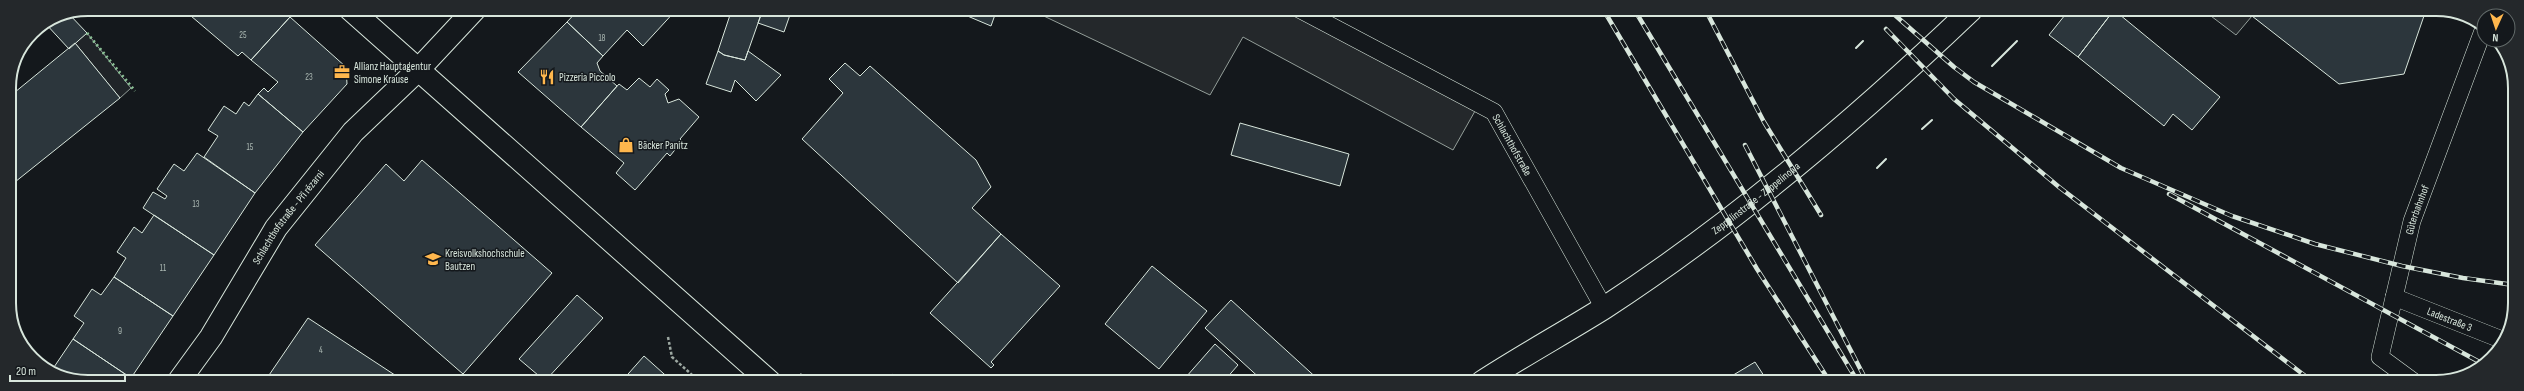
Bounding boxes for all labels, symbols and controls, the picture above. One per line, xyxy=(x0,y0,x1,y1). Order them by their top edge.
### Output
north arrow xyxy=(2476,8,2516,48)
house number: 25 xyxy=(239,30,247,41)
text: N xyxy=(2492,31,2499,44)
house number: 18 xyxy=(598,33,606,44)
place label: Allianz Hauptagentur Simone Krause xyxy=(353,60,431,86)
office icon: Allianz Hauptagentur Simone Krause xyxy=(333,63,351,81)
restaurant icon: Pizzeria Piccolo xyxy=(538,68,556,86)
place label: Pizzeria Piccolo xyxy=(559,71,616,84)
house number: 23 xyxy=(305,72,313,83)
street label: Schlachthofstraße xyxy=(1489,112,1534,178)
shop icon: Bäcker Panitz xyxy=(617,136,635,154)
place label: Bäcker Panitz xyxy=(638,139,688,152)
house number: 15 xyxy=(247,142,254,153)
street label: Zeppelinstraße - Zeppelinowa xyxy=(1709,160,1803,237)
street label: Schlachthofstraße - Při rězarni xyxy=(250,168,327,267)
street label: Güterbahnhof xyxy=(2403,183,2432,236)
house number: 13 xyxy=(193,199,200,210)
place label: Kreisvolkshochschule Bautzen xyxy=(445,247,525,273)
school or university icon: Kreisvolkshochschule Bautzen xyxy=(424,250,442,268)
house number: 11 xyxy=(160,263,167,274)
street label: Ladestraße 3 xyxy=(2425,305,2474,334)
house number: 9 xyxy=(118,326,122,337)
house number: 4 xyxy=(319,345,323,356)
scale bar xyxy=(10,357,125,383)
text: 20 m xyxy=(16,364,36,379)

